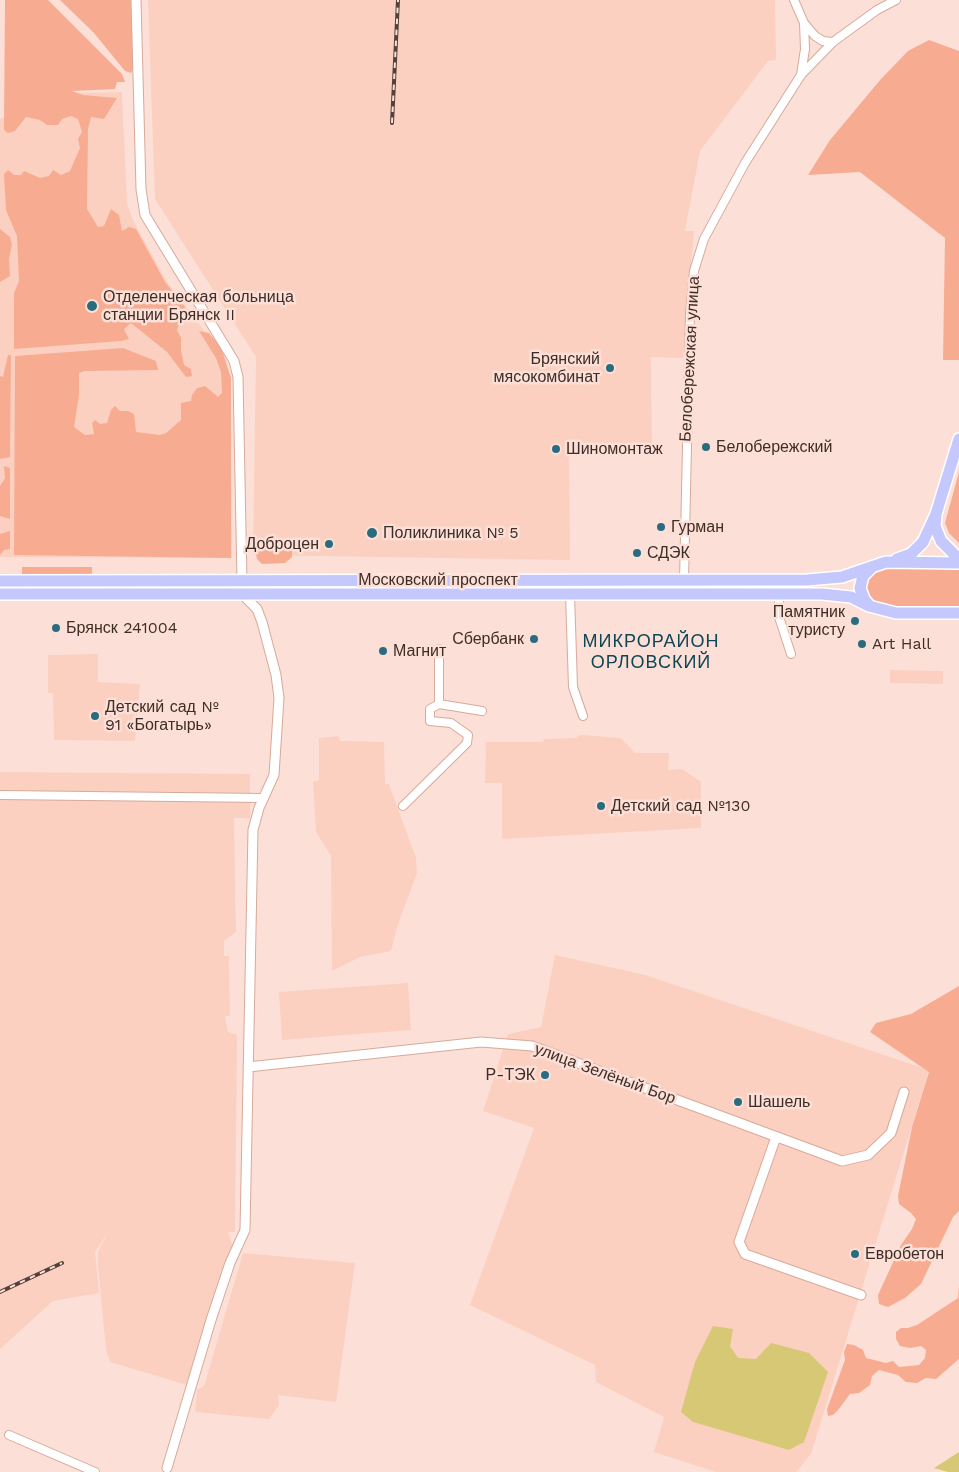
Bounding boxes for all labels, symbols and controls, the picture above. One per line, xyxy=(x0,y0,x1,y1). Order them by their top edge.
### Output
street label: Белобережская улица xyxy=(676,276,704,442)
place label: Отделенческая больница станции Брянск II xyxy=(103,287,294,325)
marker: Отделенческая больница станции Брянск II xyxy=(85,299,99,313)
place label: Брянский мясокомбинат xyxy=(494,349,600,387)
marker: Брянский мясокомбинат xyxy=(604,362,616,374)
place label: Белобережский xyxy=(716,437,832,457)
place label: Шиномонтаж xyxy=(566,439,663,459)
marker: Белобережский xyxy=(700,441,712,453)
marker: Шиномонтаж xyxy=(550,443,562,455)
place label: Гурман xyxy=(671,517,724,537)
marker: Гурман xyxy=(655,521,667,533)
place label: Поликлиника № 5 xyxy=(383,523,519,543)
marker: Поликлиника № 5 xyxy=(365,526,379,540)
place label: Доброцен xyxy=(245,534,319,554)
marker: Доброцен xyxy=(323,538,335,550)
place label: СДЭК xyxy=(647,543,690,563)
marker: СДЭК xyxy=(631,547,643,559)
street label: Московский проспект xyxy=(358,570,518,590)
place label: Памятник туристу xyxy=(773,602,845,640)
marker: Памятник туристу xyxy=(849,615,861,627)
place label: Брянск 241004 xyxy=(66,618,177,638)
marker: Брянск 241004 xyxy=(50,622,62,634)
place label: Сбербанк xyxy=(452,629,524,649)
district label: МИКРОРАЙОН ОРЛОВСКИЙ xyxy=(581,631,721,674)
marker: Сбербанк xyxy=(528,633,540,645)
place label: Art Hall xyxy=(872,634,931,654)
marker: Art Hall xyxy=(856,638,868,650)
place label: Магнит xyxy=(393,641,446,661)
marker: Магнит xyxy=(377,645,389,657)
place label: Детский сад № 91 «Богатырь» xyxy=(105,697,219,735)
marker: Детский сад № 91 «Богатырь» xyxy=(89,710,101,722)
place label: Детский сад №130 xyxy=(611,796,750,816)
marker: Детский сад №130 xyxy=(595,800,607,812)
street label: улица Зелёный Бор xyxy=(532,1040,678,1108)
place label: Р-ТЭК xyxy=(486,1065,535,1085)
marker: Р-ТЭК xyxy=(539,1069,551,1081)
place label: Шашель xyxy=(748,1092,810,1112)
marker: Шашель xyxy=(732,1096,744,1108)
place label: Евробетон xyxy=(865,1244,944,1264)
marker: Евробетон xyxy=(849,1248,861,1260)

